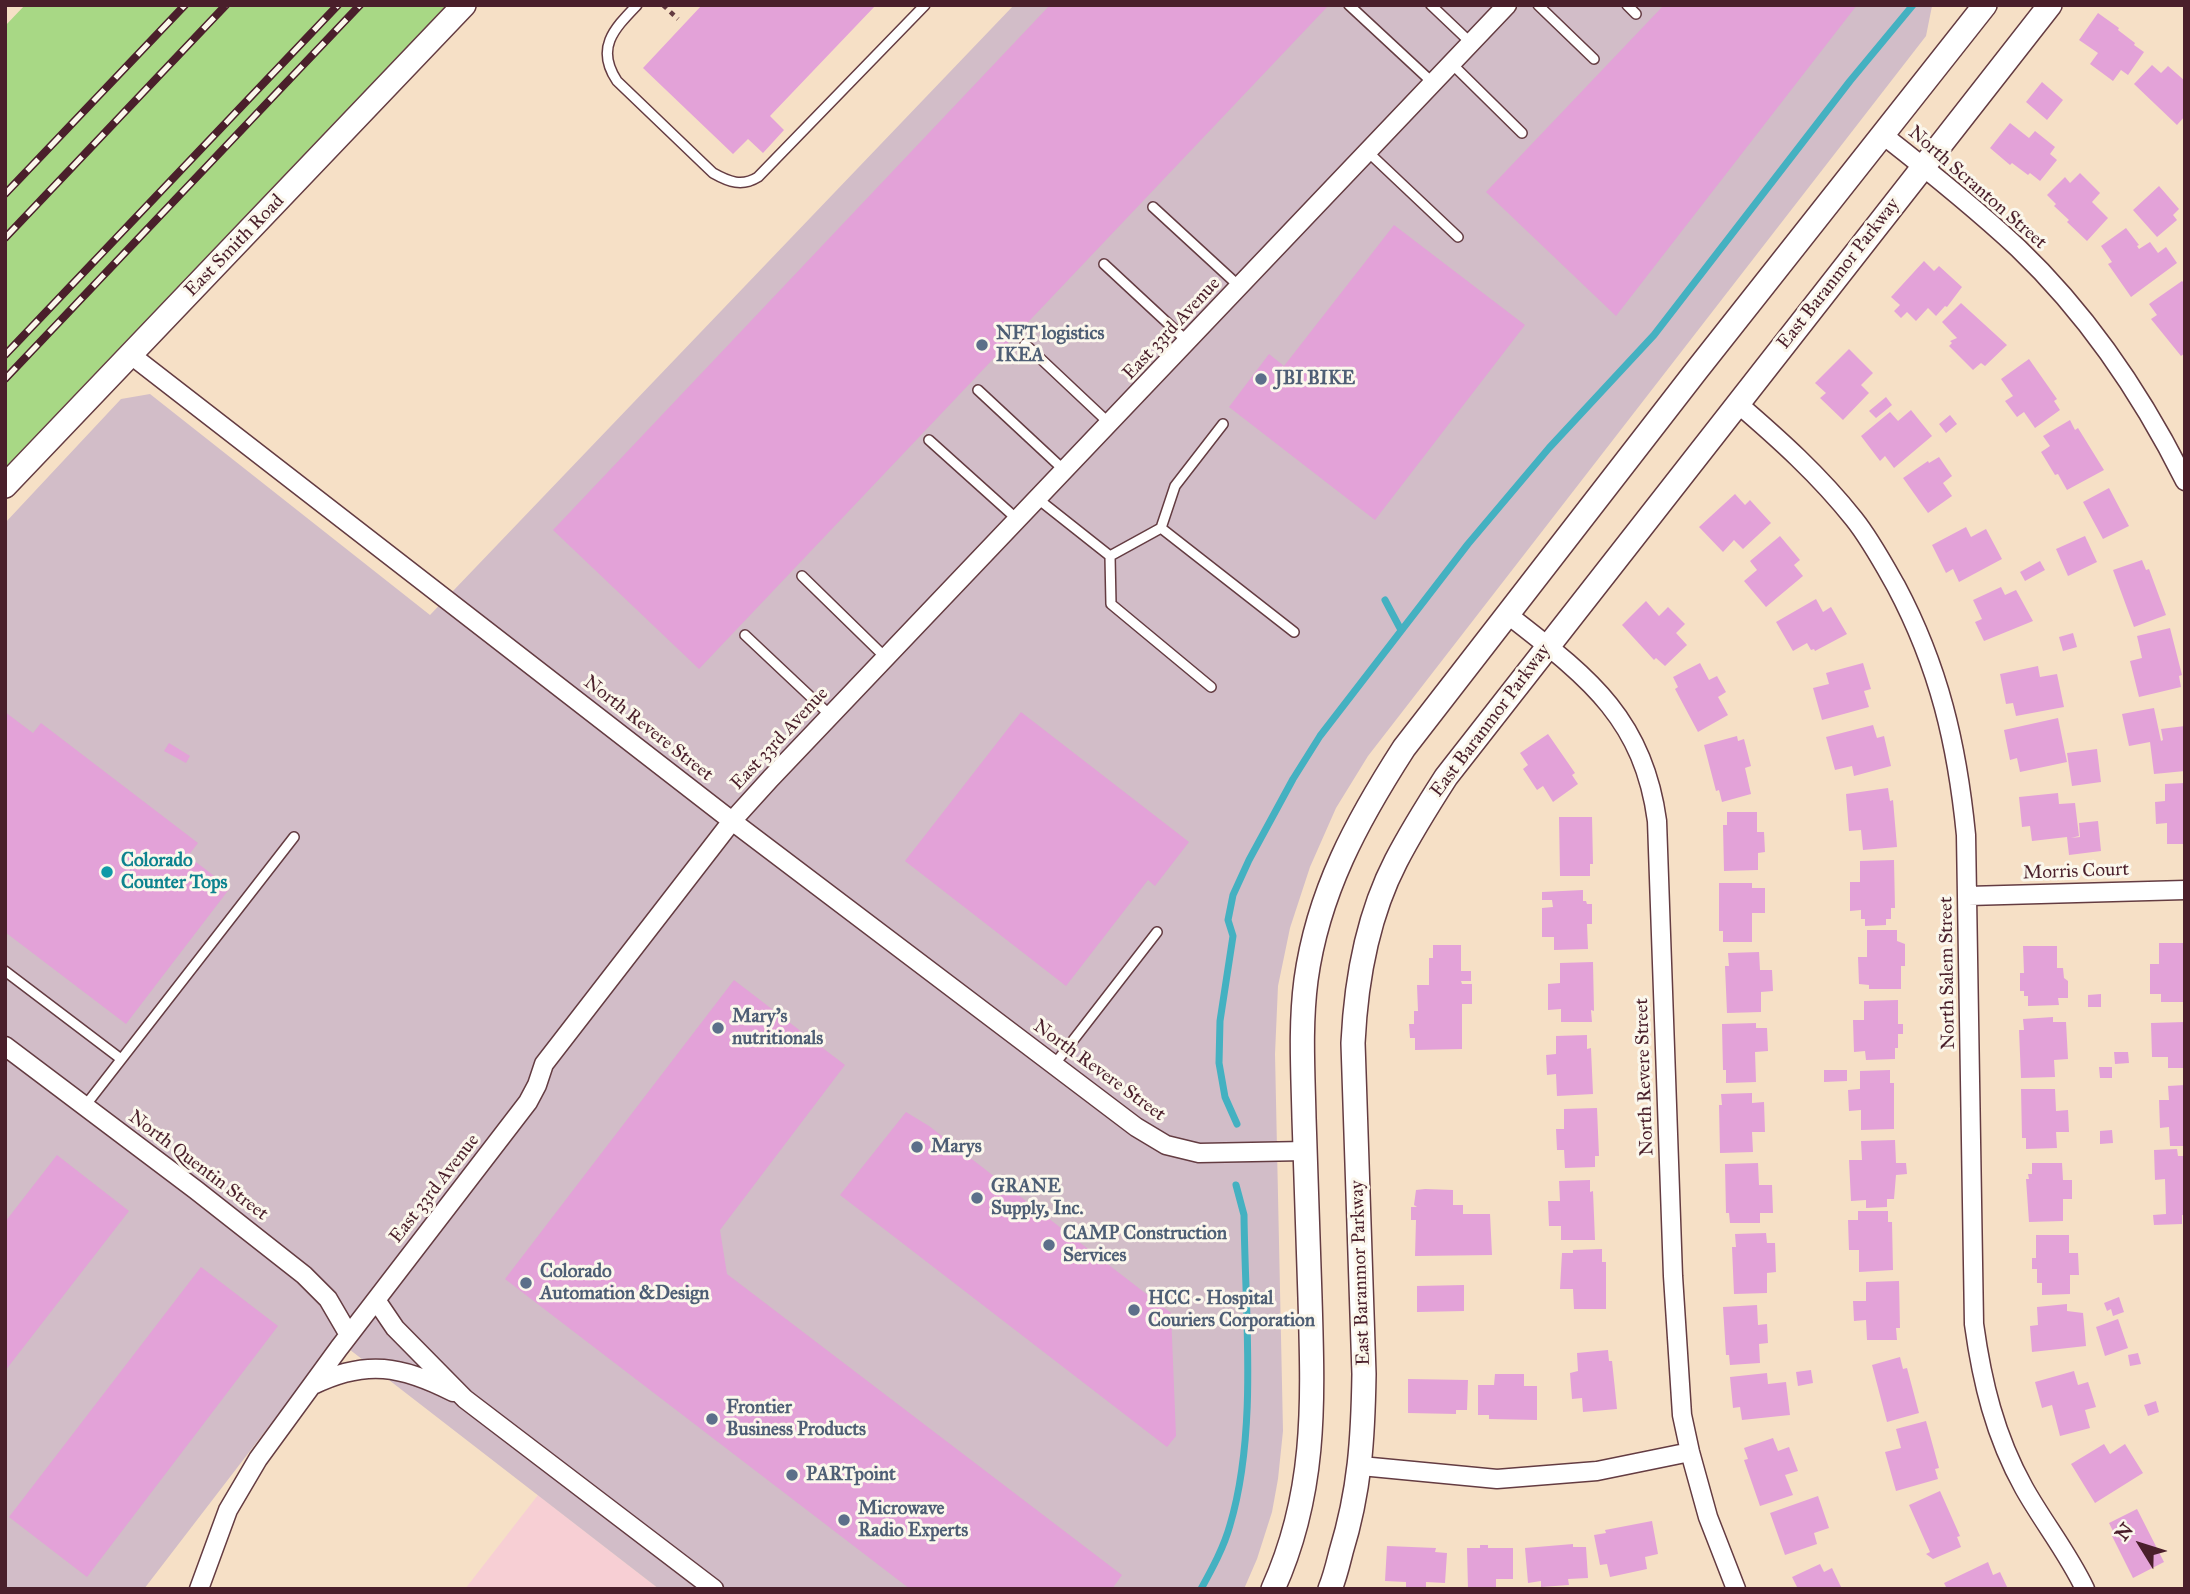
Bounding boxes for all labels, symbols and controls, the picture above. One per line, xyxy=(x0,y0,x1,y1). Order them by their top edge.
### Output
street label: North Scranton Street xyxy=(1903,122,2051,254)
street label: East Smith Road xyxy=(181,190,289,302)
street label: East Baranmor Parkway xyxy=(1773,194,1905,354)
street label: East 33rd Avenue xyxy=(1119,273,1225,385)
place label: NFT logistics IKEA xyxy=(996,323,1104,367)
marker: NFT logistics IKEA xyxy=(974,337,990,353)
place label: JBI BIKE xyxy=(1275,368,1355,390)
marker: JBI BIKE xyxy=(1253,371,1269,387)
street label: East Baranmor Parkway xyxy=(1426,640,1556,802)
street label: North Revere Street xyxy=(579,671,717,787)
street label: East 33rd Avenue xyxy=(727,683,833,795)
place label: Colorado Counter Tops xyxy=(121,850,227,894)
street label: Morris Court xyxy=(2023,859,2129,885)
marker: Colorado Counter Tops xyxy=(99,864,115,880)
street label: North Salem Street xyxy=(1935,896,1961,1050)
street label: North Revere Street xyxy=(1631,998,1659,1156)
place label: Mary's nutritionals xyxy=(732,1006,823,1050)
street label: North Revere Street xyxy=(1028,1015,1170,1127)
marker: Mary's nutritionals xyxy=(710,1020,726,1036)
street label: North Quentin Street xyxy=(124,1106,272,1226)
street label: East 33rd Avenue xyxy=(385,1130,485,1248)
place label: Marys xyxy=(931,1136,982,1158)
marker: Marys xyxy=(909,1139,925,1155)
place label: GRANE Supply, Inc. xyxy=(991,1176,1084,1220)
street label: East Baranmor Parkway xyxy=(1346,1180,1376,1366)
marker: GRANE Supply, Inc. xyxy=(969,1190,985,1206)
place label: CAMP Construction Services xyxy=(1063,1223,1227,1267)
marker: CAMP Construction Services xyxy=(1041,1237,1057,1253)
place label: Colorado Automation &Design xyxy=(540,1261,709,1305)
marker: Colorado Automation &Design xyxy=(518,1275,534,1291)
place label: HCC - Hospital Couriers Corporation xyxy=(1148,1288,1315,1332)
marker: HCC - Hospital Couriers Corporation xyxy=(1126,1302,1142,1318)
place label: Frontier Business Products xyxy=(726,1397,866,1441)
marker: Frontier Business Products xyxy=(704,1411,720,1427)
place label: PARTpoint xyxy=(806,1464,896,1486)
marker: PARTpoint xyxy=(784,1467,800,1483)
place label: Microwave Radio Experts xyxy=(858,1498,968,1542)
north arrow xyxy=(2106,1510,2176,1580)
marker: Microwave Radio Experts xyxy=(836,1512,852,1528)
text: N xyxy=(2110,1518,2138,1545)

